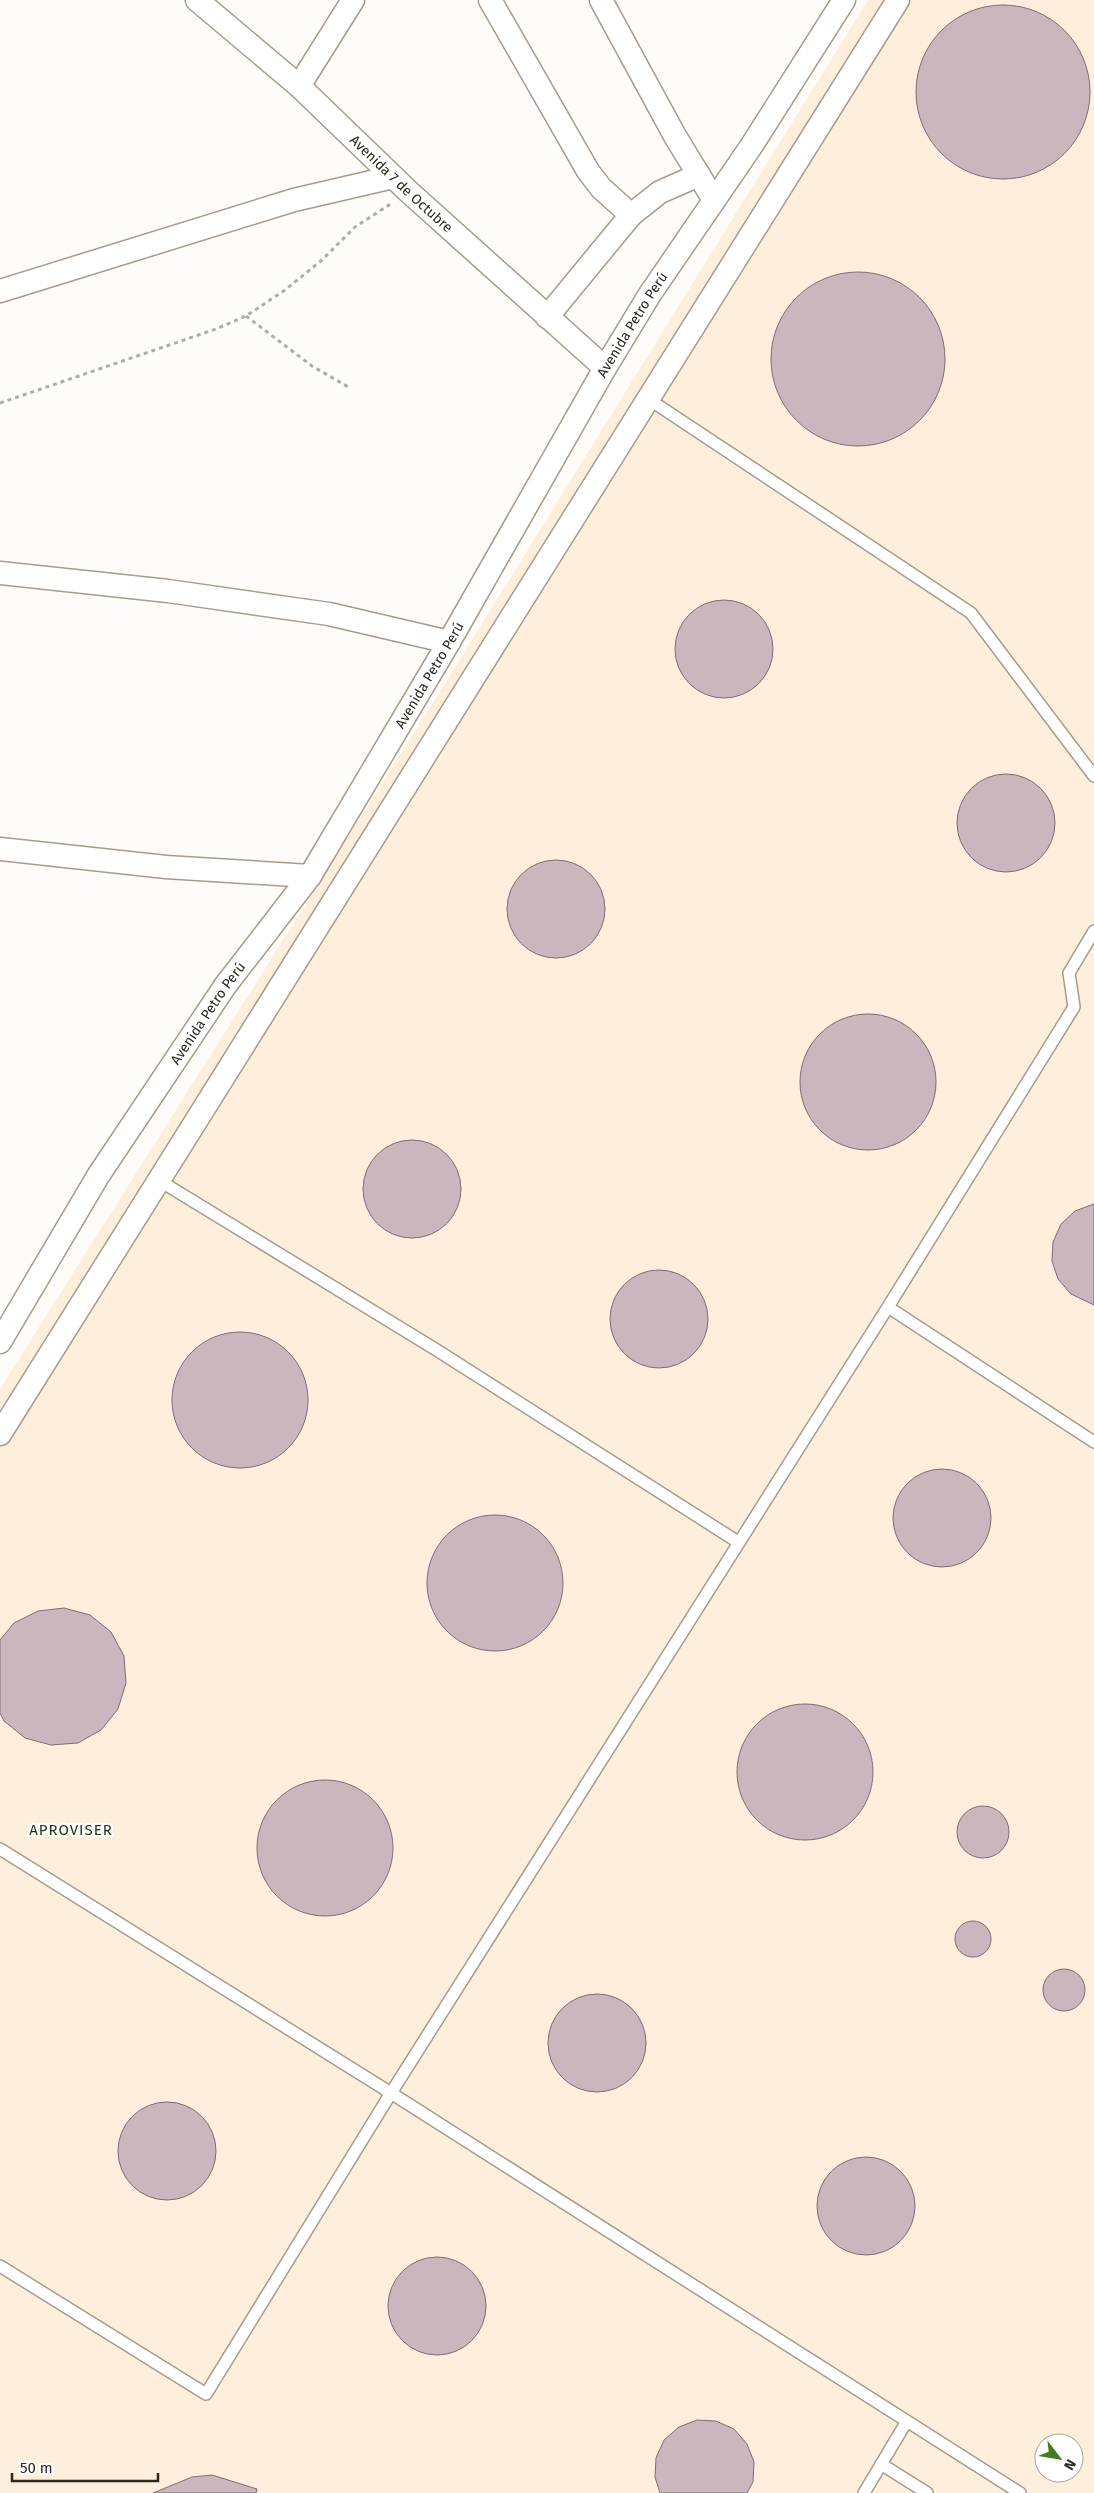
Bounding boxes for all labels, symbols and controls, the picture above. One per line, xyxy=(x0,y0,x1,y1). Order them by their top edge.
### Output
street label: Avenida 7 de Octubre xyxy=(347,131,456,236)
street label: Avenida Petro Perú xyxy=(593,269,671,380)
street label: Avenida Petro Perú xyxy=(391,619,467,731)
street label: Avenida Petro Perú xyxy=(166,959,249,1068)
district label: APROVISER xyxy=(29,1821,113,1839)
north arrow xyxy=(1034,2433,1084,2483)
scale bar xyxy=(12,2450,159,2482)
text: N xyxy=(1060,2456,1079,2473)
text: 50 m xyxy=(20,2459,53,2477)

